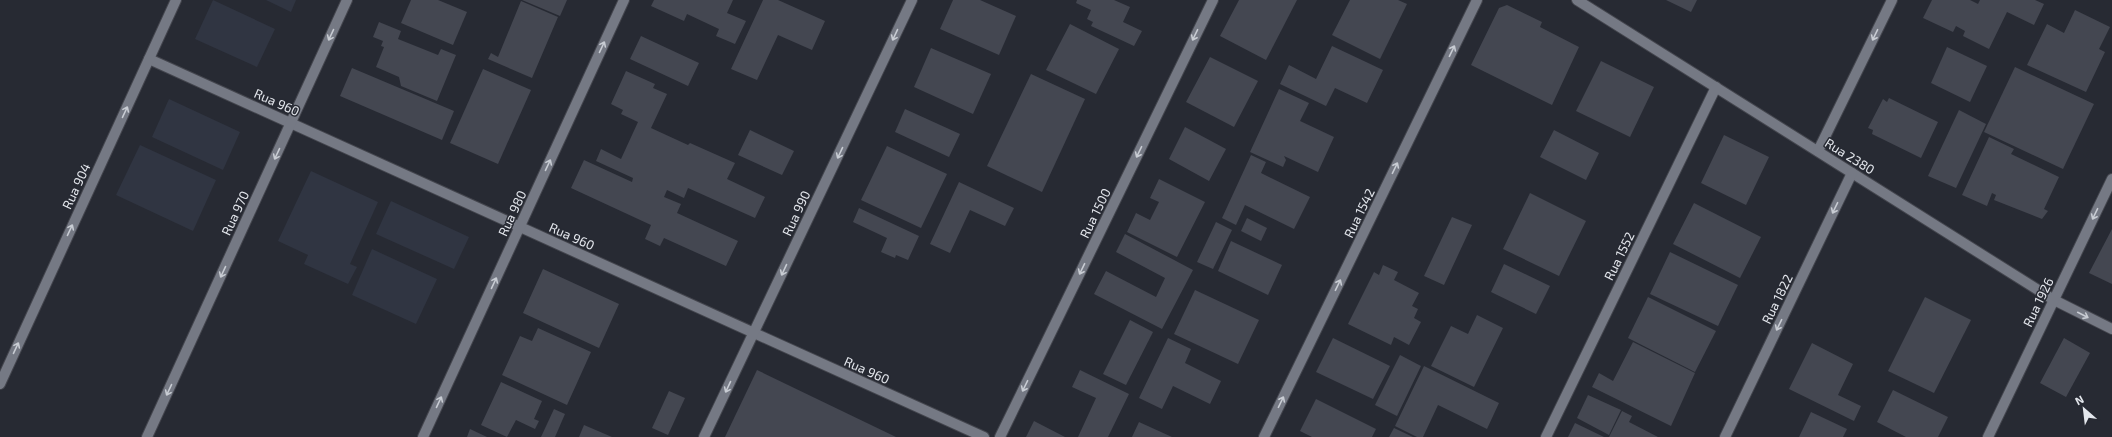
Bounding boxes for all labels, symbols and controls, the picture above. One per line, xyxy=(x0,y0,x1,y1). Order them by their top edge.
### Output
one-way arrow xyxy=(327,29,334,41)
one-way arrow xyxy=(891,29,898,41)
one-way arrow xyxy=(1191,29,1199,41)
one-way arrow xyxy=(1871,29,1878,41)
one-way arrow xyxy=(599,41,606,53)
one-way arrow xyxy=(1449,46,1456,58)
street label: Rua 960 xyxy=(252,85,302,119)
one-way arrow xyxy=(122,106,129,118)
street label: Rua 2380 xyxy=(1822,134,1878,178)
one-way arrow xyxy=(836,146,843,158)
one-way arrow xyxy=(1135,146,1142,158)
one-way arrow xyxy=(273,147,280,159)
one-way arrow xyxy=(545,160,552,172)
street label: Rua 904 xyxy=(58,161,94,211)
one-way arrow xyxy=(1392,163,1399,175)
street label: Rua 1500 xyxy=(1076,186,1114,240)
street label: Rua 1542 xyxy=(1340,186,1378,240)
street label: Rua 970 xyxy=(218,188,252,238)
street label: Rua 980 xyxy=(494,188,530,238)
street label: Rua 990 xyxy=(779,188,813,238)
one-way arrow xyxy=(1831,201,1838,213)
one-way arrow xyxy=(2091,208,2098,220)
street label: Rua 960 xyxy=(547,219,597,253)
one-way arrow xyxy=(67,225,75,237)
street label: Rua 1552 xyxy=(1600,229,1638,283)
one-way arrow xyxy=(1078,263,1085,275)
one-way arrow xyxy=(780,264,787,276)
one-way arrow xyxy=(219,266,226,278)
street label: Rua 1822 xyxy=(1758,272,1796,326)
street label: Rua 1926 xyxy=(2019,275,2057,329)
one-way arrow xyxy=(490,278,498,290)
one-way arrow xyxy=(1335,279,1342,291)
one-way arrow xyxy=(2077,312,2089,319)
one-way arrow xyxy=(1775,319,1782,331)
one-way arrow xyxy=(13,343,20,355)
street label: Rua 960 xyxy=(842,353,892,387)
one-way arrow xyxy=(1021,380,1028,392)
one-way arrow xyxy=(724,381,731,393)
one-way arrow xyxy=(165,384,172,396)
north arrow xyxy=(2064,389,2104,429)
text: N xyxy=(2073,392,2086,407)
one-way arrow xyxy=(436,396,443,408)
one-way arrow xyxy=(1278,396,1285,408)

